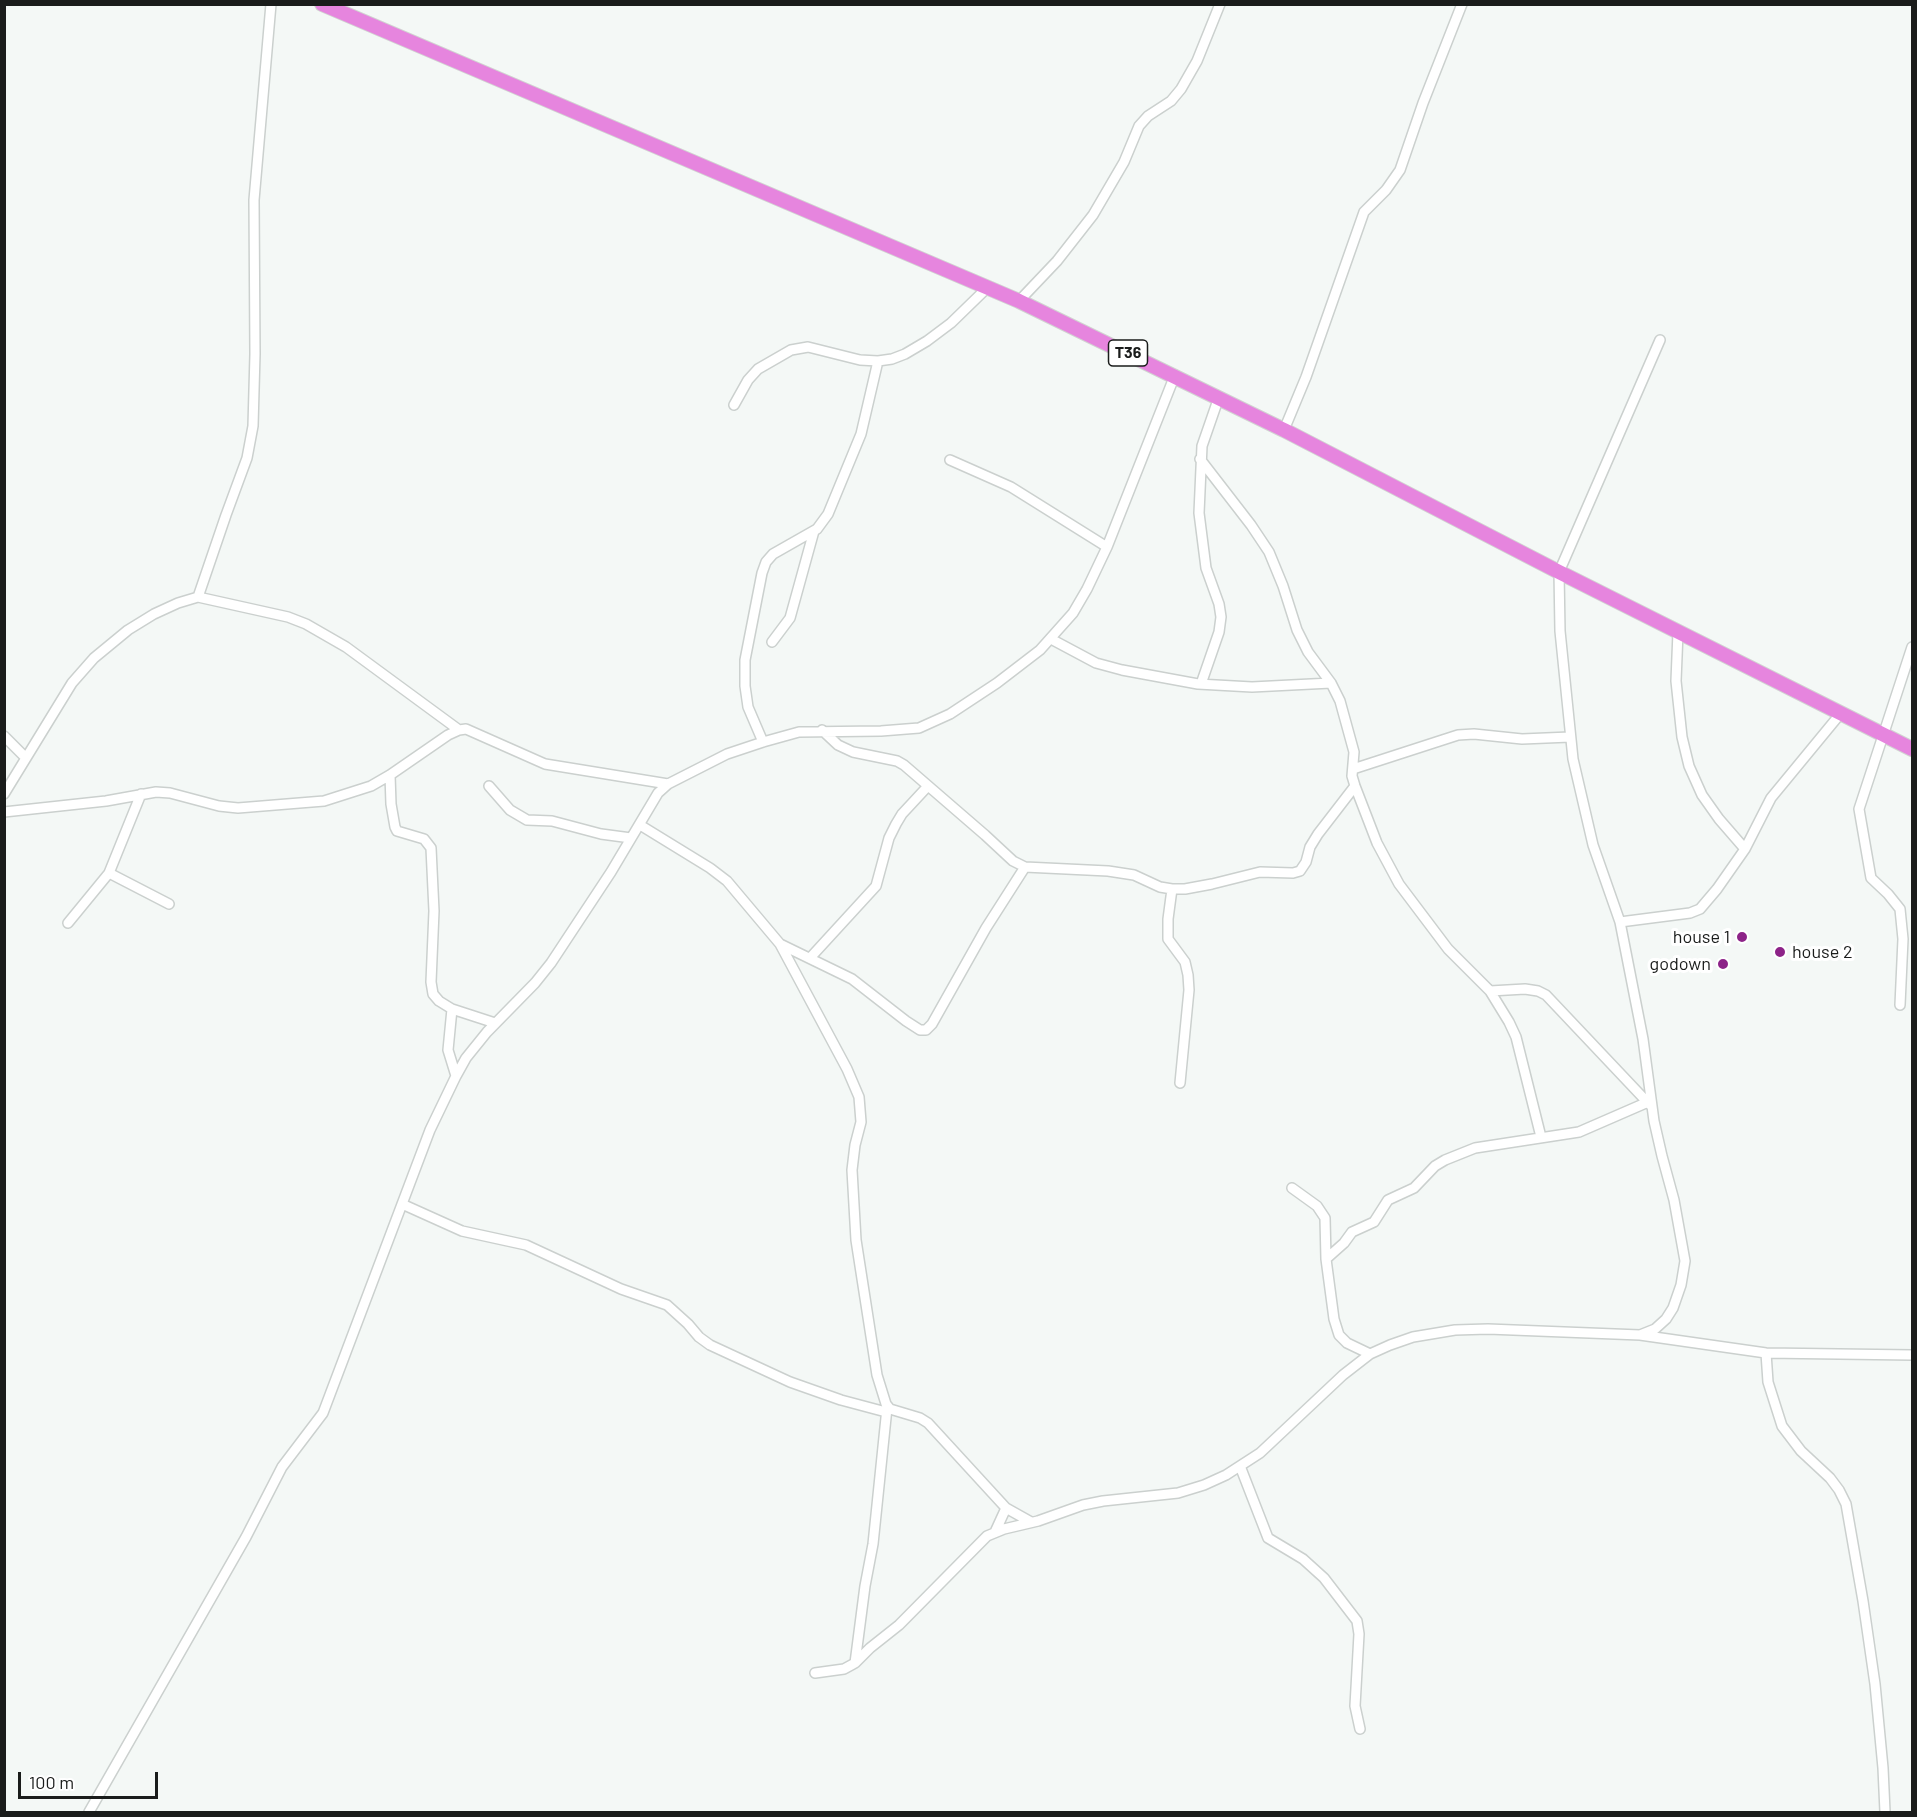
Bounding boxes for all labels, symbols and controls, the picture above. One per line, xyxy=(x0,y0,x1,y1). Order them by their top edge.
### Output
road number: T36 xyxy=(1108,340,1148,366)
place label: house 1 xyxy=(1673,926,1730,948)
marker: house 1 xyxy=(1735,930,1749,944)
place label: house 2 xyxy=(1792,941,1853,963)
marker: house 2 xyxy=(1773,945,1787,959)
place label: godown xyxy=(1650,953,1711,975)
marker: godown xyxy=(1716,957,1730,971)
scale bar xyxy=(21,1760,160,1798)
text: 100 m xyxy=(29,1771,74,1793)

